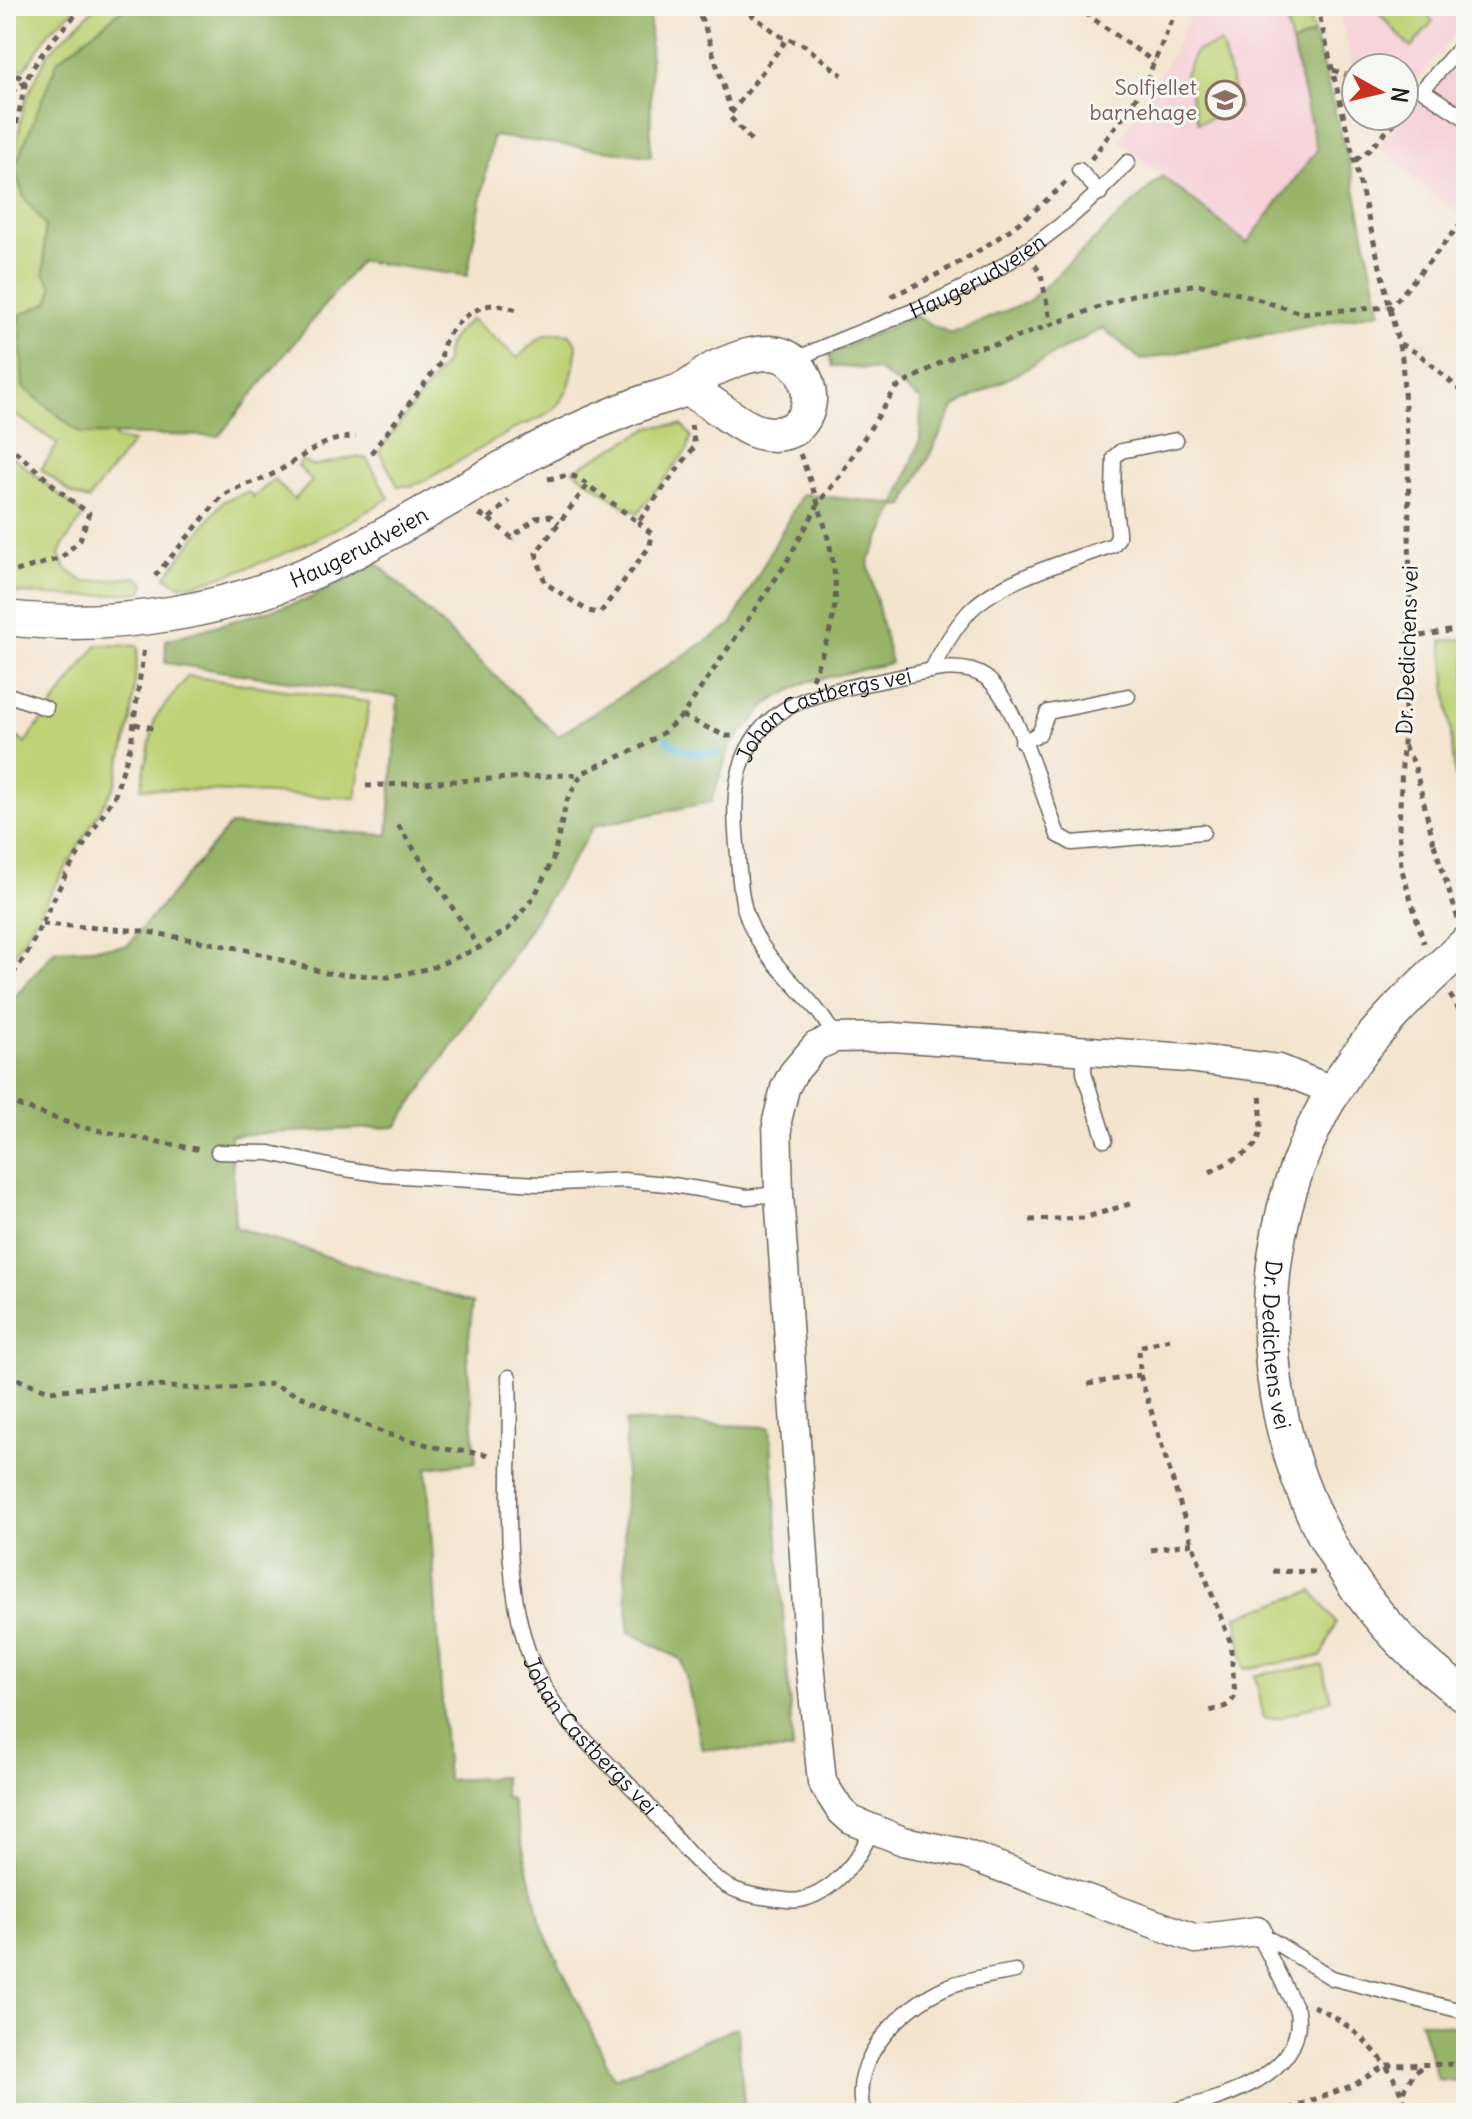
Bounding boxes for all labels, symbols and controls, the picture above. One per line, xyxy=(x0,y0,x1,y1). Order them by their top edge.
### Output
north arrow xyxy=(1340,52,1420,132)
place label: Solfjellet barnehage xyxy=(1089,73,1197,126)
school or university icon: Solfjellet barnehage xyxy=(1204,79,1246,121)
text: N xyxy=(1385,85,1415,104)
street label: Haugerudveien xyxy=(905,227,1051,325)
street label: Haugerudveien xyxy=(286,500,433,594)
street label: Dr. Dedichens vei xyxy=(1390,565,1424,735)
street label: Johan Castbergs vei xyxy=(730,661,914,766)
street label: Dr. Dedichens vei xyxy=(1257,1259,1298,1432)
street label: Johan Castbergs vei xyxy=(517,1652,664,1820)

